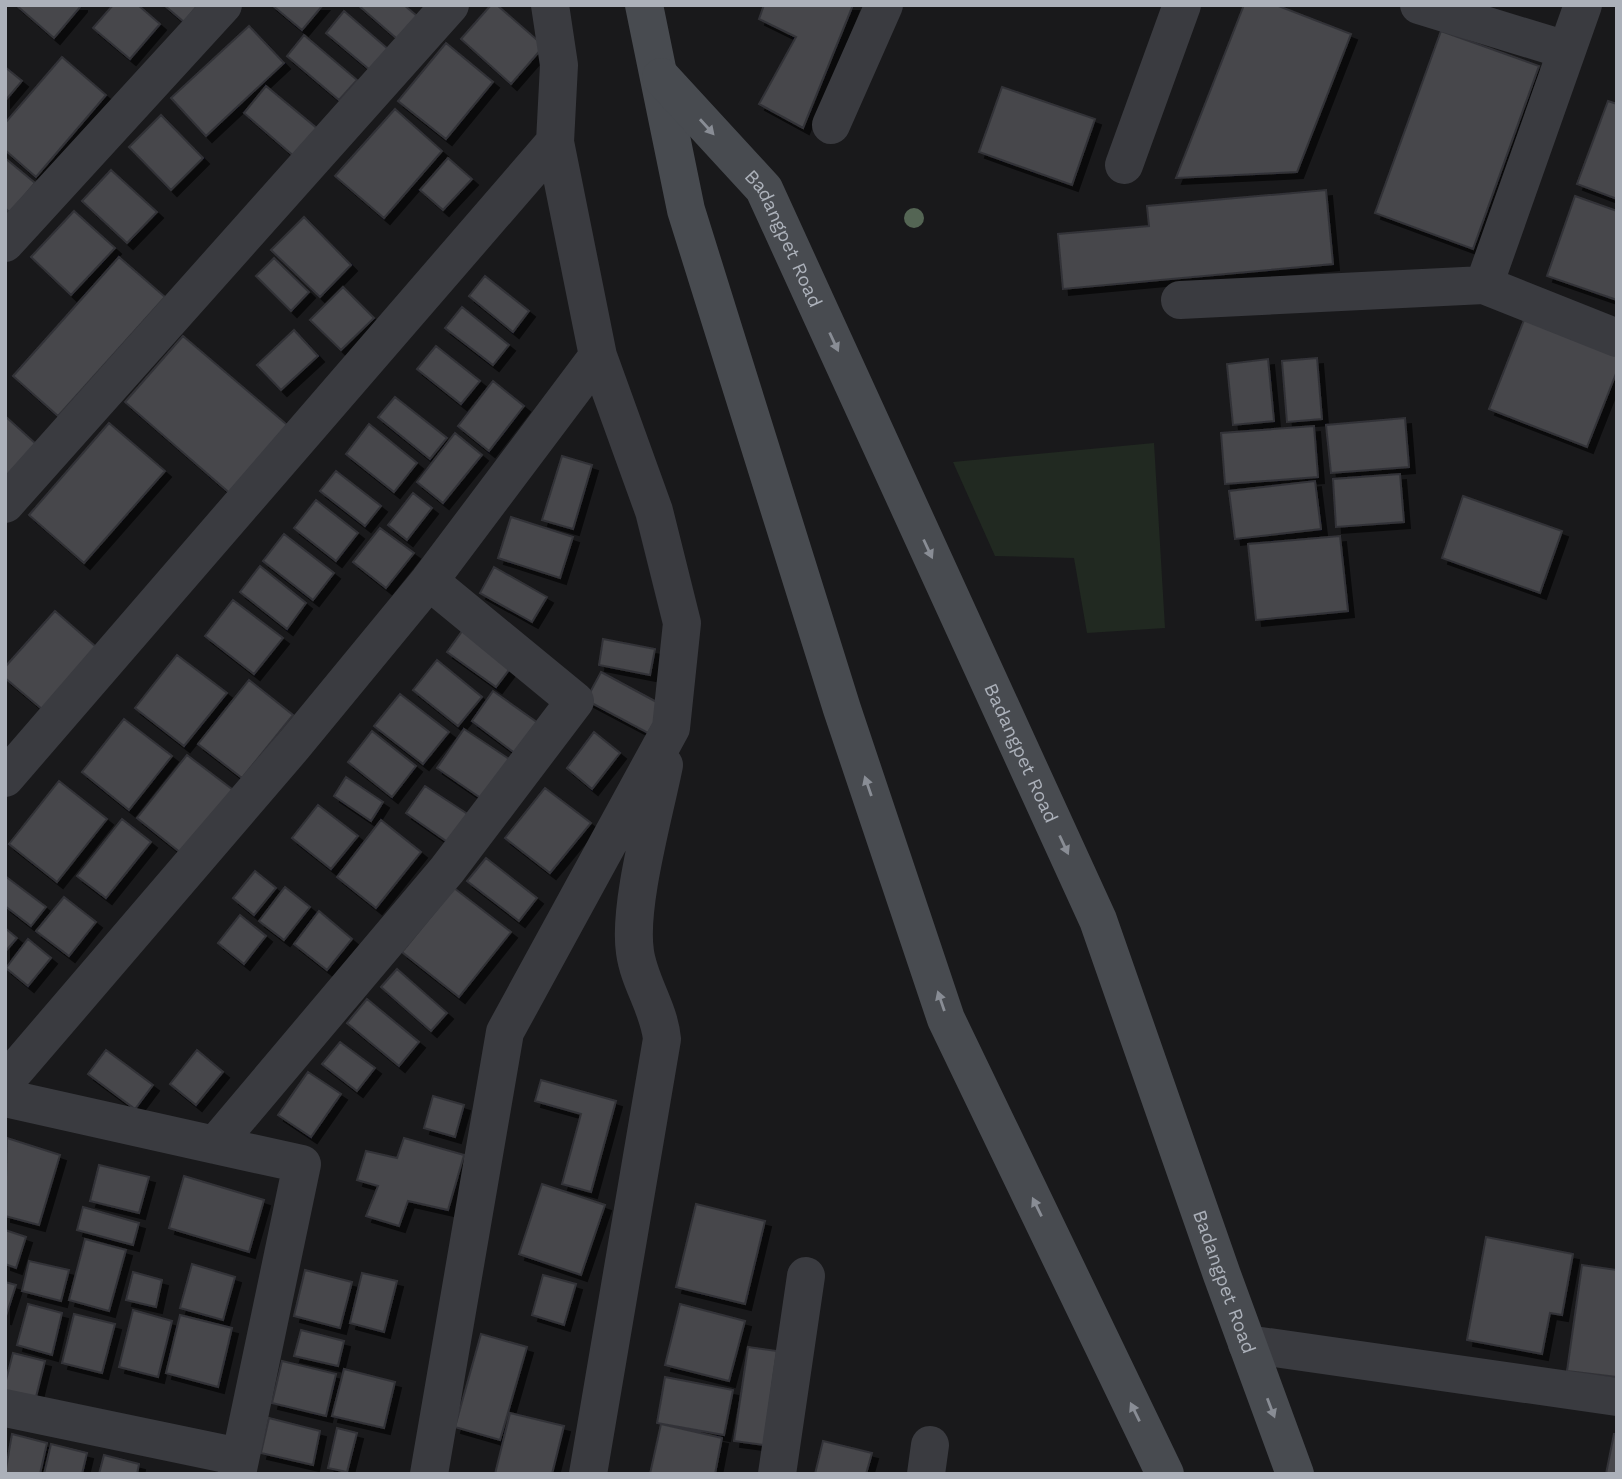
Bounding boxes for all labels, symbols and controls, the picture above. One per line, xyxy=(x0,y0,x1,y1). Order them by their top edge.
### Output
one-way arrow xyxy=(699,118,715,136)
street label: Badangpet Road xyxy=(740,164,828,311)
one-way arrow xyxy=(828,332,839,352)
one-way arrow xyxy=(922,539,934,559)
street label: Badangpet Road xyxy=(980,679,1063,826)
one-way arrow xyxy=(862,775,872,796)
one-way arrow xyxy=(1058,835,1070,855)
one-way arrow xyxy=(935,991,945,1012)
one-way arrow xyxy=(1031,1197,1043,1217)
street label: Badangpet Road xyxy=(1189,1207,1261,1357)
one-way arrow xyxy=(1266,1398,1277,1419)
one-way arrow xyxy=(1130,1402,1141,1422)

